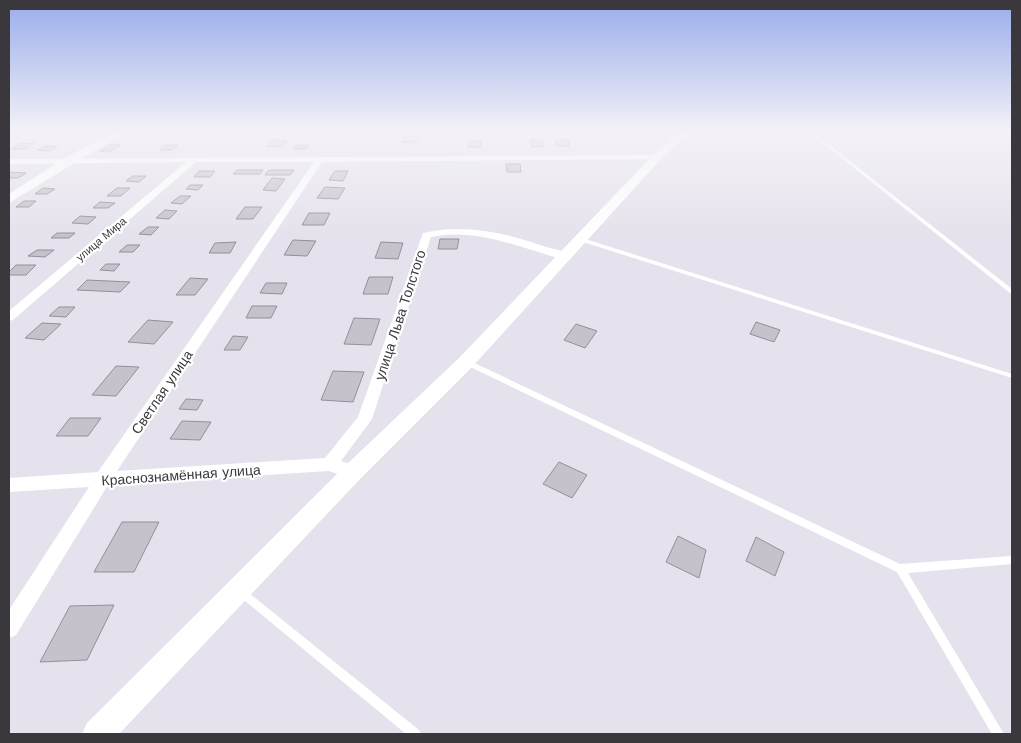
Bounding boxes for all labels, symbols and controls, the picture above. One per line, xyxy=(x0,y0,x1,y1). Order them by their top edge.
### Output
street label: улица Мира xyxy=(74,214,130,264)
street label: улица Льва Толстого xyxy=(371,248,429,382)
street label: Светлая улица xyxy=(128,347,196,437)
street label: Краснознамённая улица xyxy=(101,461,261,489)

